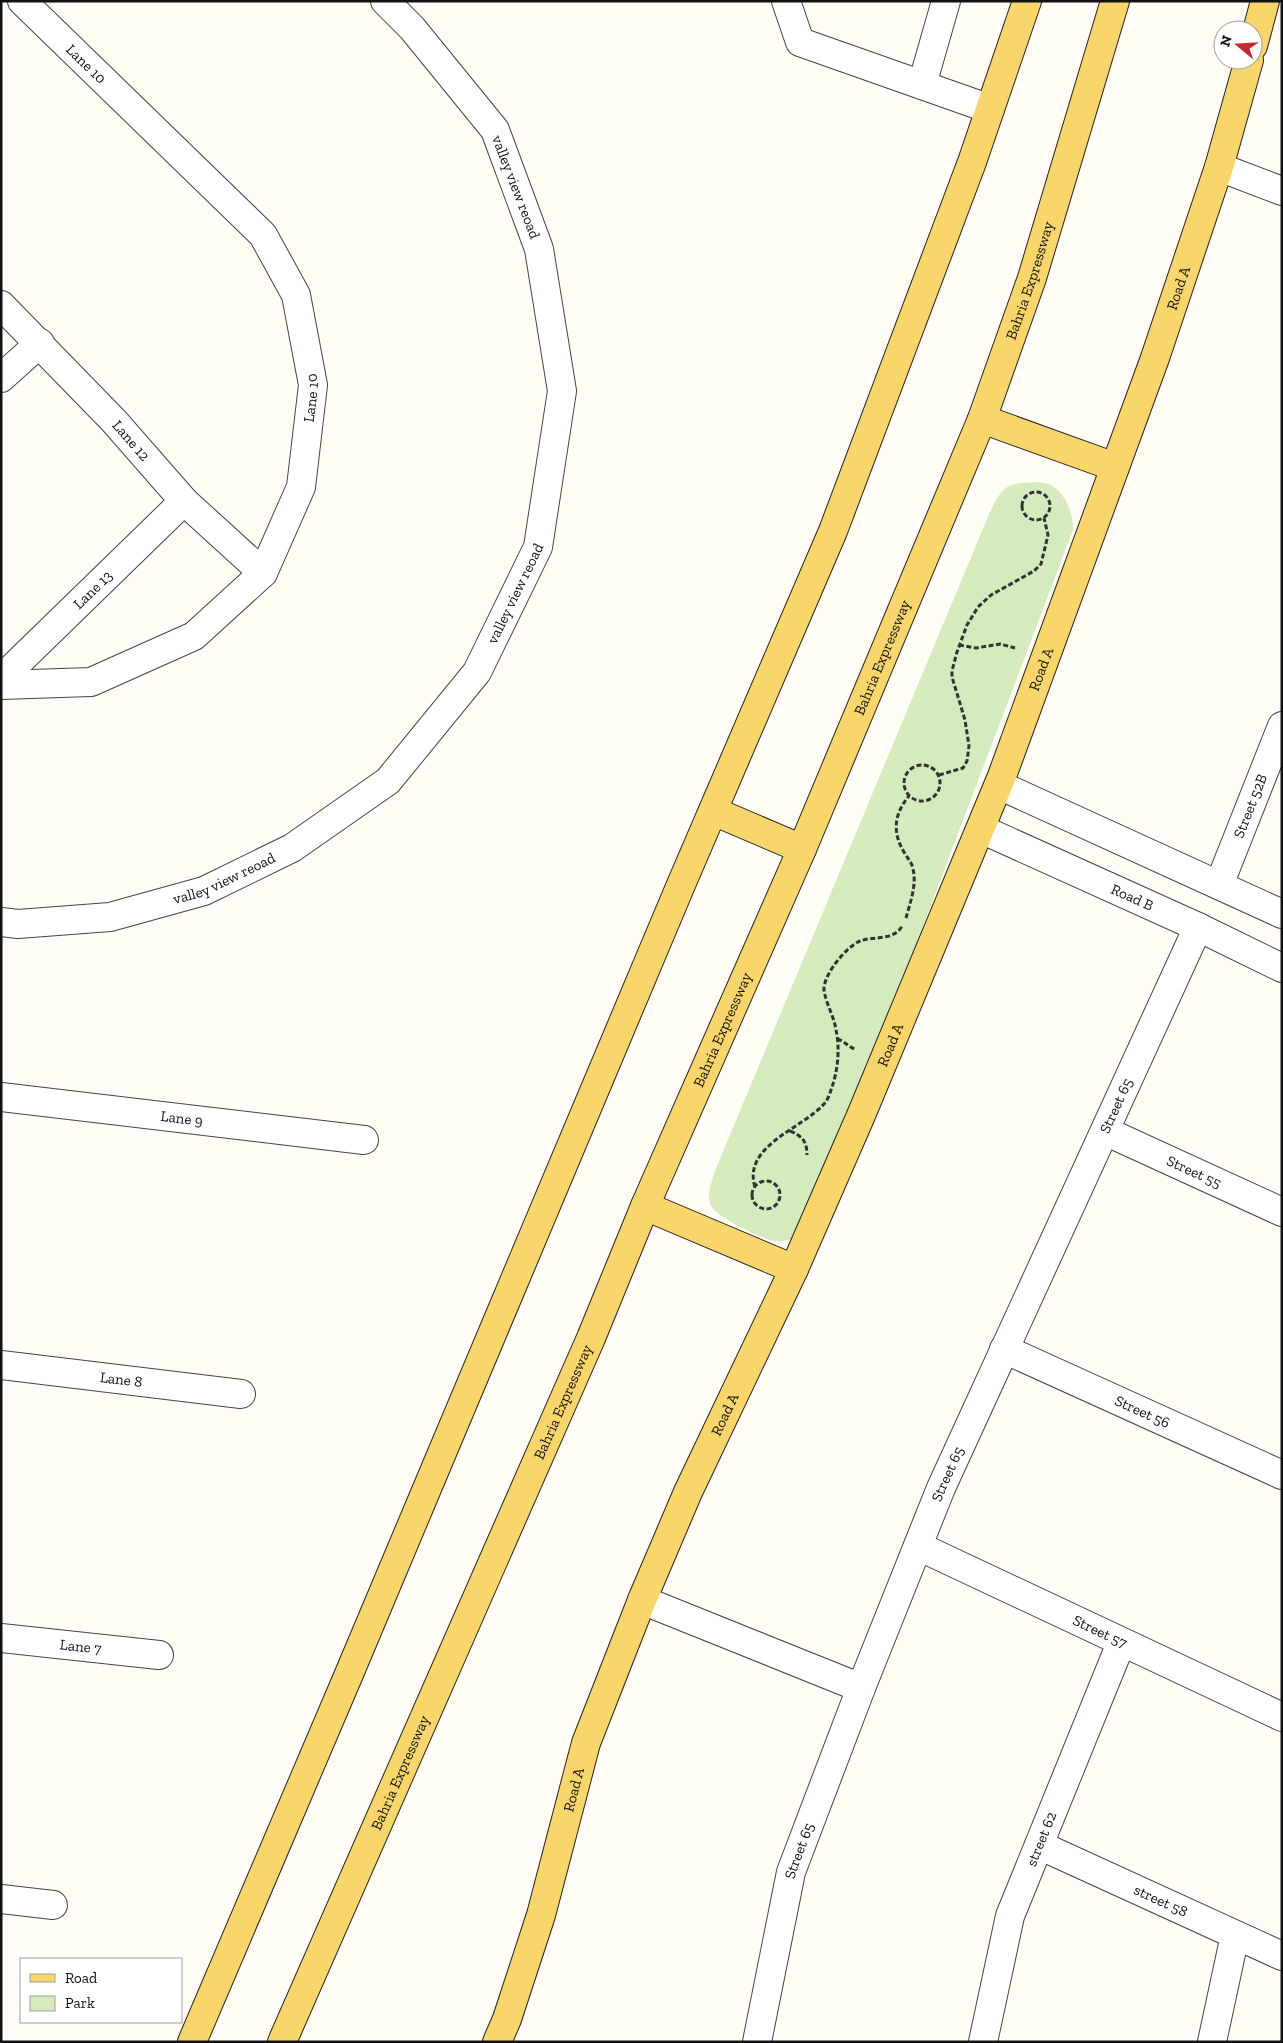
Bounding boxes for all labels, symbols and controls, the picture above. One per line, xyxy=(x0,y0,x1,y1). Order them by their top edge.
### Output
north arrow xyxy=(1213,20,1263,70)
text: N xyxy=(1216,33,1236,49)
street label: Lane 10 xyxy=(62,41,110,87)
street label: valley view reoad xyxy=(488,133,544,242)
street label: Bahria Expressway xyxy=(1002,219,1057,342)
street label: Road A xyxy=(1163,264,1194,312)
street label: Lane 10 xyxy=(300,372,322,423)
street label: Lane 12 xyxy=(109,417,154,465)
street label: valley view reoad xyxy=(483,539,548,647)
street label: Lane 13 xyxy=(69,567,116,613)
street label: Bahria Expressway xyxy=(850,597,914,718)
street label: Road A xyxy=(1025,645,1057,693)
street label: Street 52B xyxy=(1230,771,1271,841)
street label: valley view reoad xyxy=(171,848,279,908)
street label: Road B xyxy=(1108,880,1156,915)
street label: Bahria Expressway xyxy=(689,969,756,1090)
street label: Road A xyxy=(873,1021,907,1069)
street label: Street 65 xyxy=(1096,1075,1137,1136)
street label: Lane 9 xyxy=(160,1107,204,1130)
street label: Street 55 xyxy=(1164,1151,1225,1192)
street label: Bahria Expressway xyxy=(530,1342,596,1462)
street label: Lane 8 xyxy=(99,1368,143,1391)
street label: Road A xyxy=(707,1390,743,1439)
street label: Street 56 xyxy=(1112,1391,1173,1432)
street label: Street 65 xyxy=(927,1443,968,1504)
street label: Street 57 xyxy=(1070,1611,1130,1652)
street label: Lane 7 xyxy=(59,1635,102,1658)
street label: Bahria Expressway xyxy=(367,1712,433,1833)
street label: Road A xyxy=(559,1765,588,1814)
street label: street 62 xyxy=(1022,1809,1061,1869)
street label: Street 65 xyxy=(781,1820,818,1880)
street label: street 58 xyxy=(1131,1881,1191,1921)
legend xyxy=(20,1958,182,2023)
text: Road xyxy=(65,1969,98,1987)
text: Park xyxy=(65,1994,95,2012)

